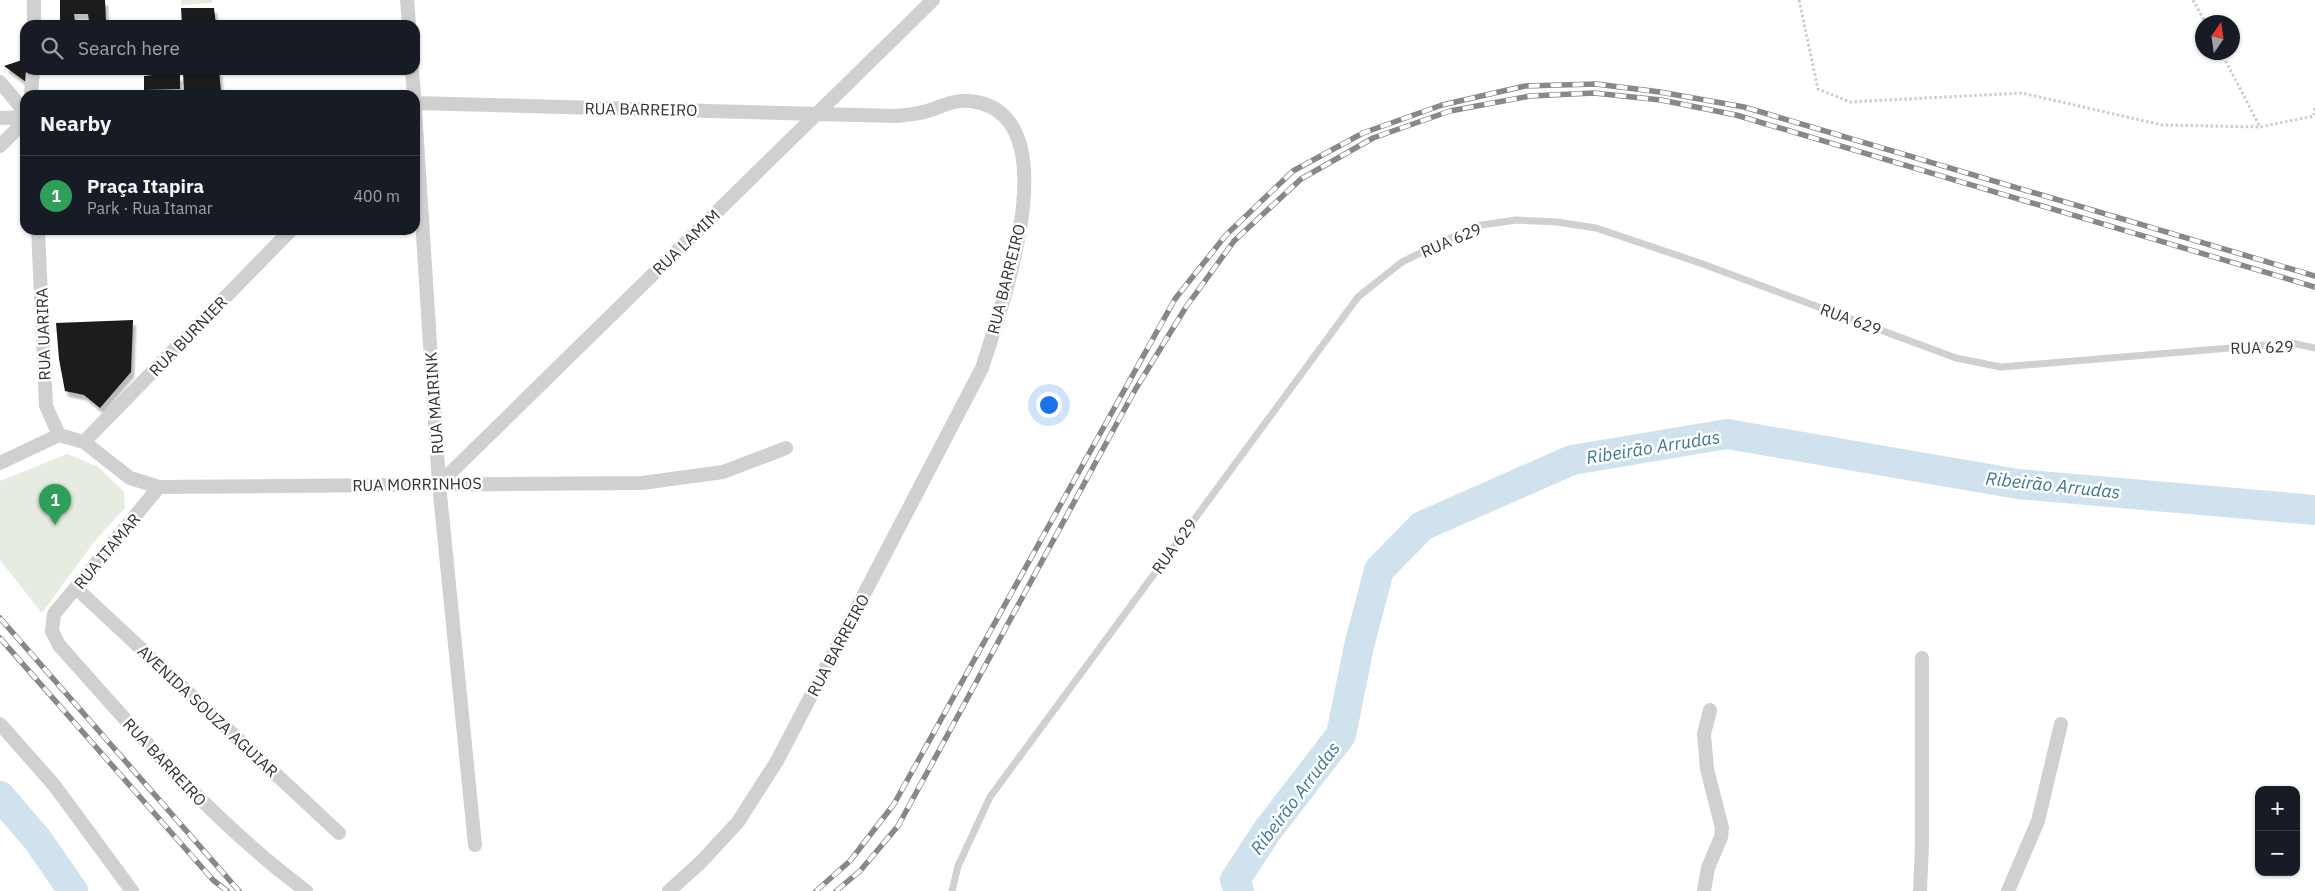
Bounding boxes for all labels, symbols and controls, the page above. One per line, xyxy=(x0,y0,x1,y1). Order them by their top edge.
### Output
north arrow xyxy=(2195,15,2240,60)
search box xyxy=(20,20,420,75)
icon: search xyxy=(38,34,66,62)
text: Search here xyxy=(78,36,180,60)
street label: RUA BARREIRO xyxy=(584,98,698,120)
text: Nearby xyxy=(40,109,111,137)
text: Praça Itapira xyxy=(87,174,204,198)
text: 1 xyxy=(51,186,61,206)
text: 400 m xyxy=(353,186,400,206)
text: Park · Rua Itamar xyxy=(87,198,213,218)
street label: RUA LAMIM xyxy=(648,205,724,279)
street label: RUA 629 xyxy=(1418,218,1484,262)
street label: RUA BARREIRO xyxy=(983,222,1029,336)
street label: RUA UARIRA xyxy=(31,287,55,381)
street label: RUA BURNIER xyxy=(145,292,231,380)
street label: RUA 629 xyxy=(1818,299,1884,339)
street label: RUA 629 xyxy=(2230,336,2294,358)
street label: RUA MAIRINK xyxy=(420,351,448,455)
your location xyxy=(1036,392,1062,418)
water label: Ribeirão Arrudas xyxy=(1584,425,1722,469)
water label: Ribeirão Arrudas xyxy=(1985,466,2121,504)
street label: RUA MORRINHOS xyxy=(352,473,482,495)
pin: 1 xyxy=(39,484,71,525)
street label: RUA ITAMAR xyxy=(69,509,145,593)
street label: RUA 629 xyxy=(1147,514,1201,578)
street label: RUA BARREIRO xyxy=(803,590,873,700)
street label: AVENIDA SOUZA AGUIAR xyxy=(134,641,282,781)
street label: RUA BARREIRO xyxy=(119,714,211,810)
water label: Ribeirão Arrudas xyxy=(1245,737,1345,859)
map controls xyxy=(2255,786,2300,876)
button: + xyxy=(2255,786,2300,831)
button: − xyxy=(2255,831,2300,876)

